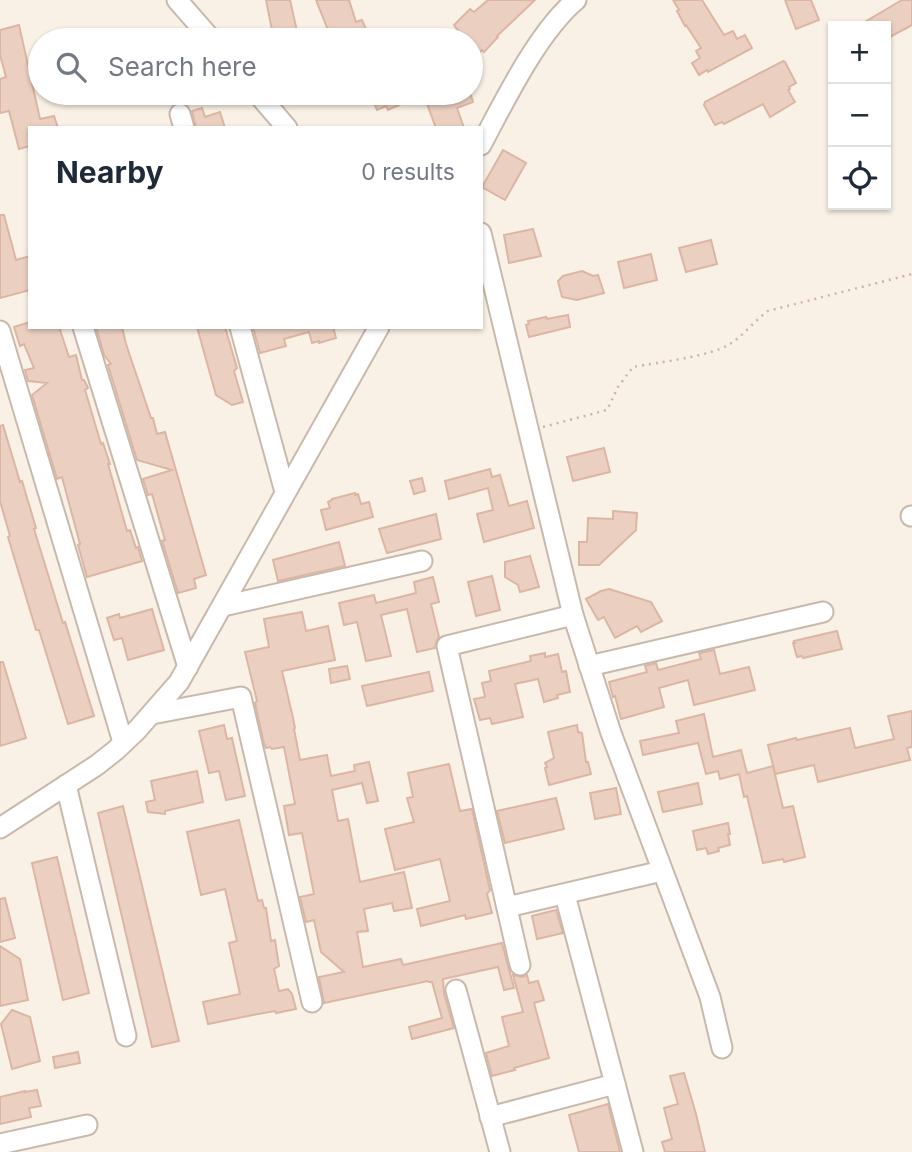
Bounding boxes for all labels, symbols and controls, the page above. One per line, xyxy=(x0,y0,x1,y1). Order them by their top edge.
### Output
map controls xyxy=(828,21,891,210)
button: + xyxy=(828,21,891,84)
search box xyxy=(28,28,483,105)
icon: search xyxy=(52,48,90,86)
text: Search here xyxy=(108,51,257,82)
button: − xyxy=(828,84,891,147)
button: locate xyxy=(828,147,891,210)
text: Nearby xyxy=(56,154,164,190)
text: 0 results xyxy=(361,158,455,186)

